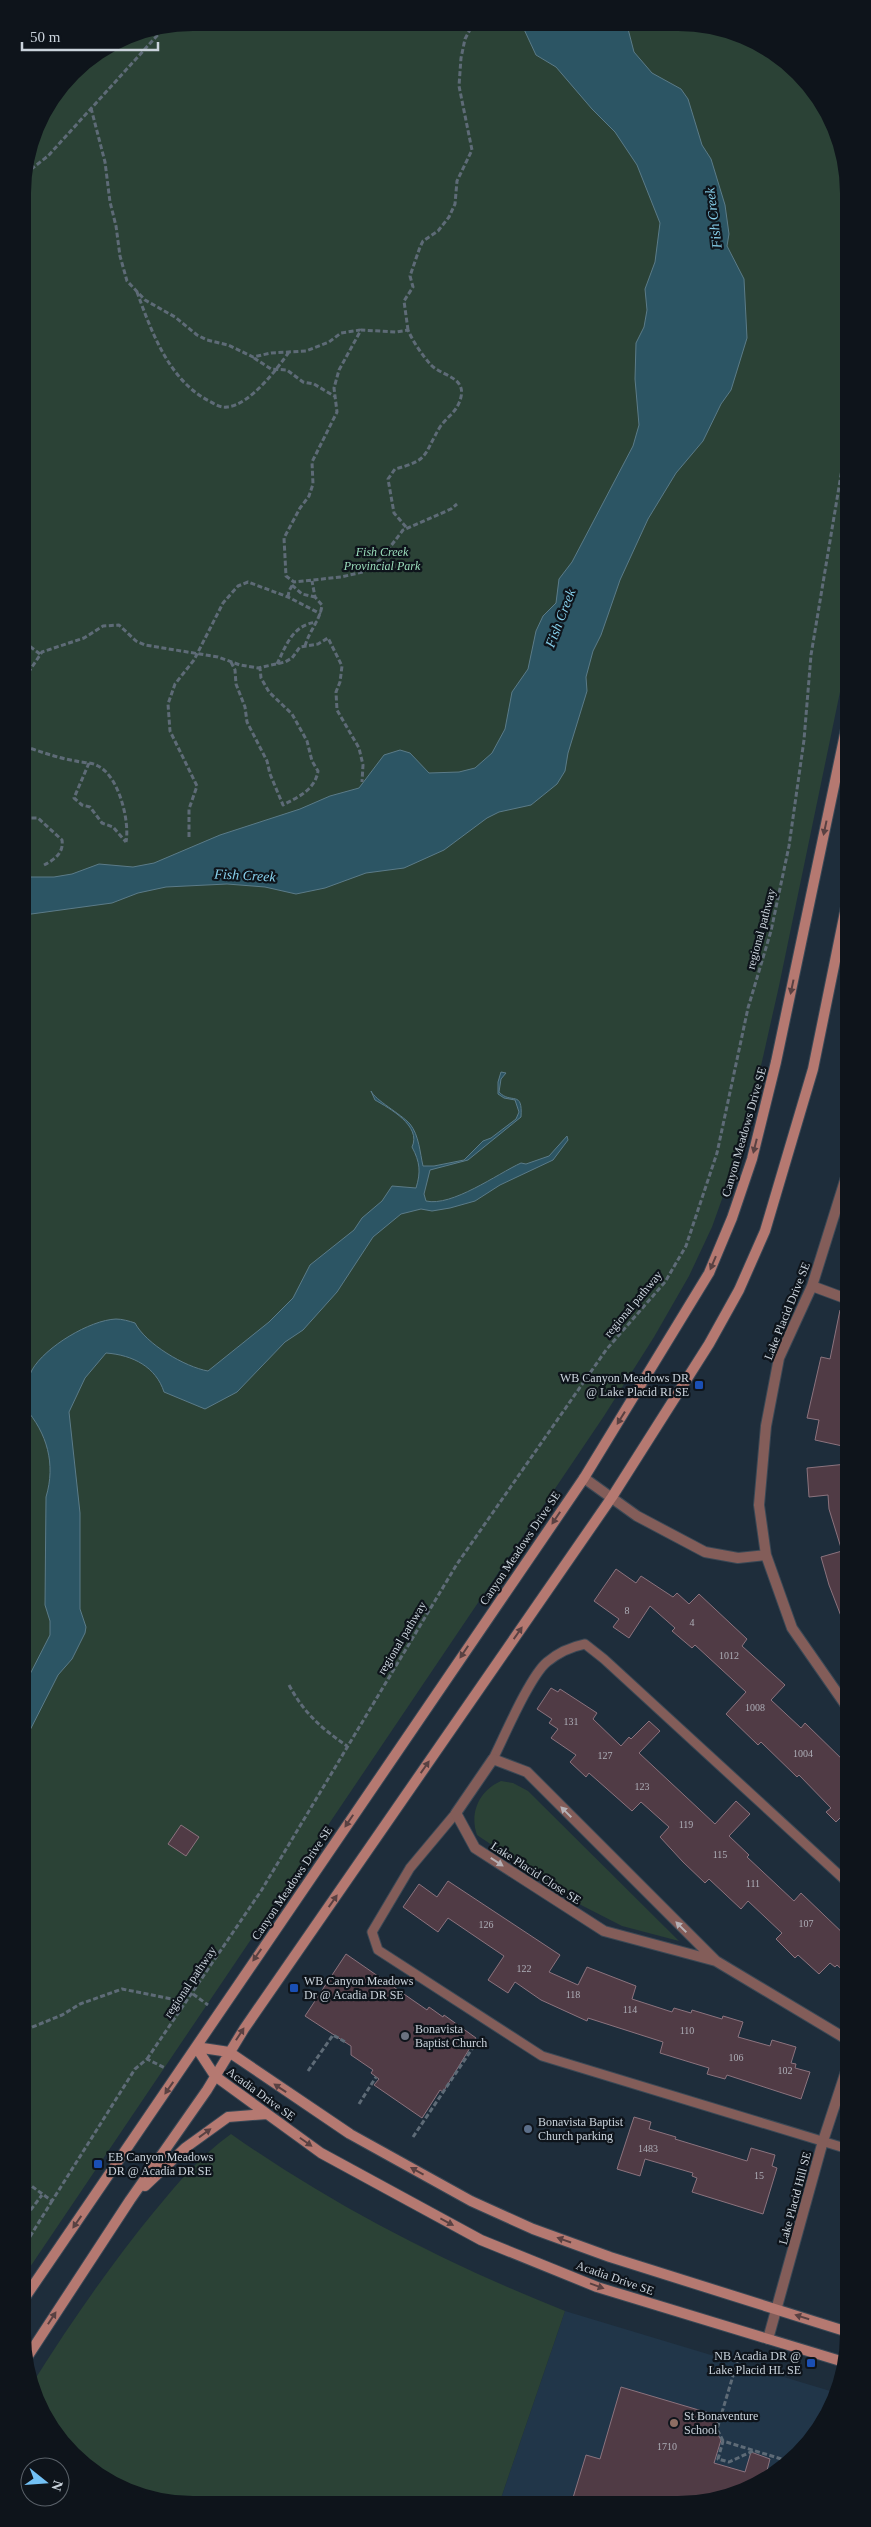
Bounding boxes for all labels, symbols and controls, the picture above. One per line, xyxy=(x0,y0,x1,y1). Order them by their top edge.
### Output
scale bar xyxy=(22,20,159,52)
text: 50 m xyxy=(30,29,61,45)
water label: Fish Creek xyxy=(702,186,725,250)
park label: Fish Creek Provincial Park xyxy=(343,545,421,573)
water label: Fish Creek xyxy=(542,586,579,650)
one-way arrow xyxy=(821,821,829,836)
water label: Fish Creek xyxy=(213,866,277,885)
street label: regional pathway xyxy=(744,887,778,971)
one-way arrow xyxy=(788,980,796,995)
street label: Canyon Meadows Drive SE xyxy=(719,1066,769,1198)
one-way arrow xyxy=(751,1138,759,1153)
one-way arrow xyxy=(709,1256,717,1270)
street label: Lake Placid Drive SE xyxy=(761,1260,813,1362)
street label: regional pathway xyxy=(601,1268,665,1340)
place label: WB Canyon Meadows DR @ Lake Placid RI SE xyxy=(560,1371,689,1399)
marker: WB Canyon Meadows DR @ Lake Placid RI SE xyxy=(693,1379,705,1391)
one-way arrow xyxy=(617,1411,626,1424)
street label: Canyon Meadows Drive SE xyxy=(477,1488,563,1608)
one-way arrow xyxy=(551,1511,561,1525)
street label: regional pathway xyxy=(375,1599,429,1677)
house number: 8 xyxy=(625,1605,630,1616)
house number: 4 xyxy=(690,1617,695,1628)
one-way arrow xyxy=(513,1627,523,1640)
one-way arrow xyxy=(459,1645,469,1659)
house number: 1012 xyxy=(719,1650,739,1661)
house number: 1008 xyxy=(745,1702,765,1713)
house number: 131 xyxy=(564,1716,579,1727)
house number: 1004 xyxy=(793,1748,813,1759)
house number: 127 xyxy=(598,1750,613,1761)
one-way arrow xyxy=(420,1760,430,1774)
house number: 123 xyxy=(635,1781,650,1792)
one-way arrow xyxy=(561,1806,573,1818)
one-way arrow xyxy=(344,1814,354,1828)
house number: 119 xyxy=(679,1819,693,1830)
street label: Canyon Meadows Drive SE xyxy=(249,1823,335,1943)
street label: Lake Placid Close SE xyxy=(488,1839,584,1907)
house number: 115 xyxy=(713,1849,727,1860)
one-way arrow xyxy=(490,1858,503,1867)
house number: 111 xyxy=(746,1878,760,1889)
one-way arrow xyxy=(328,1894,338,1907)
house number: 107 xyxy=(799,1918,814,1929)
house number: 126 xyxy=(479,1919,494,1930)
one-way arrow xyxy=(676,1921,688,1933)
street label: regional pathway xyxy=(161,1944,219,2020)
one-way arrow xyxy=(252,1948,262,1962)
house number: 122 xyxy=(517,1963,532,1974)
place label: WB Canyon Meadows Dr @ Acadia DR SE xyxy=(304,1974,414,2002)
marker: WB Canyon Meadows Dr @ Acadia DR SE xyxy=(288,1982,300,1994)
house number: 118 xyxy=(566,1989,580,2000)
house number: 114 xyxy=(623,2004,637,2015)
place label: Bonavista Baptist Church xyxy=(415,2022,487,2050)
house number: 110 xyxy=(680,2025,694,2036)
one-way arrow xyxy=(236,2028,245,2041)
marker: Bonavista Baptist Church xyxy=(399,2030,411,2042)
house number: 106 xyxy=(729,2052,744,2063)
street label: Acadia Drive SE xyxy=(224,2064,298,2124)
house number: 102 xyxy=(778,2065,793,2076)
one-way arrow xyxy=(164,2081,174,2095)
one-way arrow xyxy=(274,2083,287,2092)
place label: Bonavista Baptist Church parking xyxy=(538,2115,624,2143)
marker: Bonavista Baptist Church parking xyxy=(522,2123,534,2135)
one-way arrow xyxy=(198,2128,212,2138)
one-way arrow xyxy=(299,2137,313,2147)
house number: 1483 xyxy=(638,2143,658,2154)
place label: EB Canyon Meadows DR @ Acadia DR SE xyxy=(108,2150,214,2178)
street label: Lake Placid Hill SE xyxy=(776,2150,814,2246)
marker: EB Canyon Meadows DR @ Acadia DR SE xyxy=(92,2158,104,2170)
one-way arrow xyxy=(410,2167,424,2175)
house number: 15 xyxy=(754,2170,764,2181)
one-way arrow xyxy=(72,2215,82,2229)
one-way arrow xyxy=(441,2218,454,2227)
one-way arrow xyxy=(556,2236,571,2244)
street label: Acadia Drive SE xyxy=(574,2258,656,2298)
one-way arrow xyxy=(589,2283,604,2290)
one-way arrow xyxy=(47,2311,57,2324)
one-way arrow xyxy=(794,2313,809,2321)
place label: NB Acadia DR @ Lake Placid HL SE xyxy=(708,2349,801,2377)
marker: NB Acadia DR @ Lake Placid HL SE xyxy=(805,2357,817,2369)
place label: St Bonaventure School xyxy=(684,2409,758,2437)
marker: St Bonaventure School xyxy=(668,2417,680,2429)
house number: 1710 xyxy=(657,2441,677,2452)
north arrow xyxy=(20,2457,70,2507)
text: N xyxy=(48,2479,66,2493)

